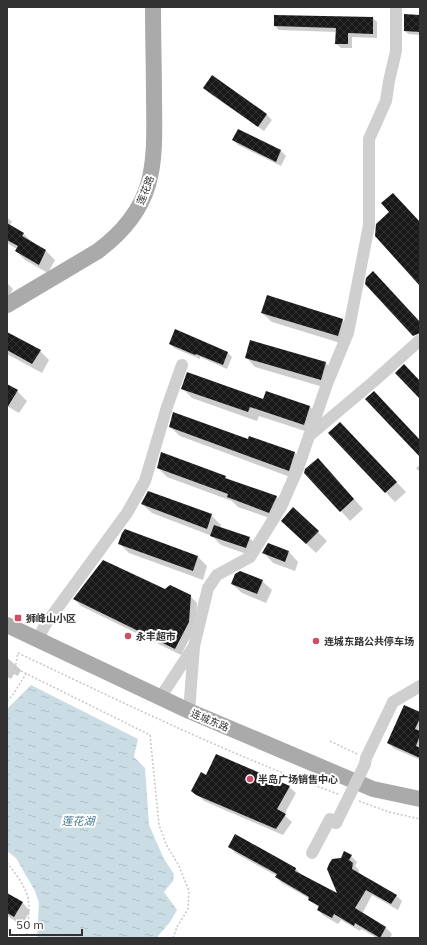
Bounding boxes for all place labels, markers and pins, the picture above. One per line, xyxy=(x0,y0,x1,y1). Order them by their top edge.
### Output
place label: 狮峰山小区 xyxy=(26,612,76,625)
marker: 狮峰山小区 xyxy=(13,613,23,623)
place label: 永丰超市 xyxy=(136,630,176,643)
marker: 永丰超市 xyxy=(123,631,133,641)
place label: 连城东路公共停车场 xyxy=(324,635,414,648)
marker: 连城东路公共停车场 xyxy=(311,636,321,646)
place label: 半岛广场销售中心 xyxy=(258,773,338,786)
marker: 半岛广场销售中心 xyxy=(245,774,255,784)

